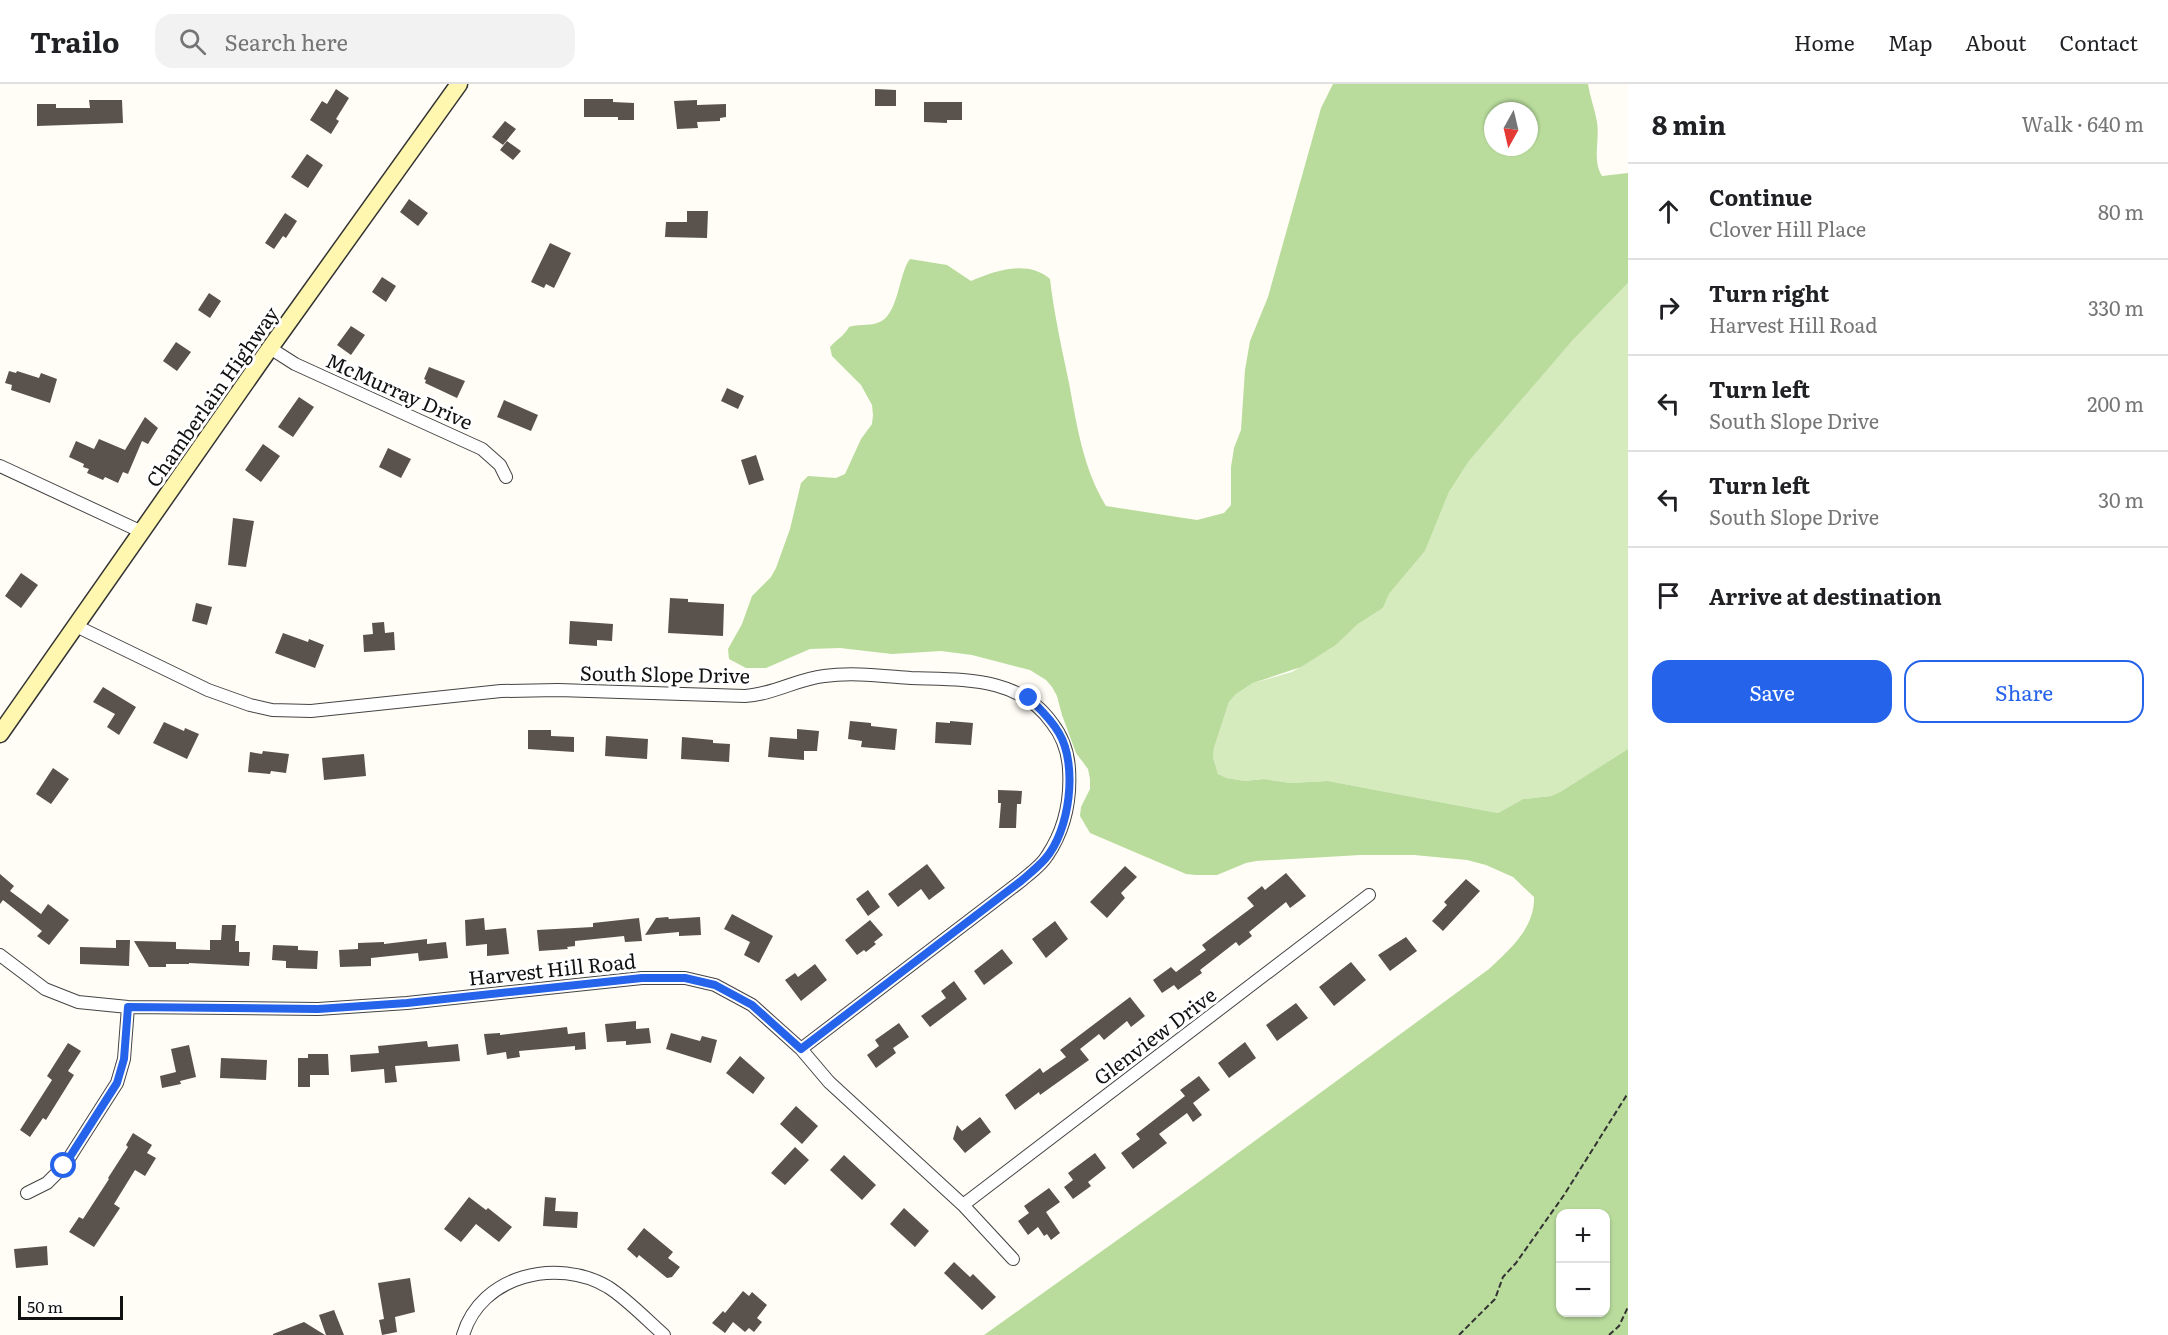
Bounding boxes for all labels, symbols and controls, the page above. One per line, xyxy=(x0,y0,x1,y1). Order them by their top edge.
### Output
search box xyxy=(155,14,575,68)
text: Trailo xyxy=(30,20,119,62)
icon: search xyxy=(176,25,209,58)
text: Search here xyxy=(224,25,348,58)
text: Home xyxy=(1794,26,1855,57)
text: Map xyxy=(1888,26,1932,57)
text: About xyxy=(1965,26,2027,57)
text: Contact xyxy=(2060,26,2138,57)
north arrow xyxy=(1484,102,1538,156)
text: 8 min xyxy=(1652,104,1726,143)
text: Walk · 640 m xyxy=(2021,108,2144,138)
text: Continue xyxy=(1709,180,1812,213)
icon: ahead xyxy=(1652,195,1685,228)
text: 80 m xyxy=(2098,196,2144,226)
text: Clover Hill Place xyxy=(1709,213,1866,243)
text: Turn right xyxy=(1709,276,1829,309)
icon: right xyxy=(1652,291,1685,324)
text: 330 m xyxy=(2088,292,2144,322)
street label: Chamberlain Highway xyxy=(137,299,285,492)
text: Harvest Hill Road xyxy=(1709,309,1878,339)
street label: McMurray Drive xyxy=(322,344,478,436)
text: Turn left xyxy=(1709,372,1810,405)
icon: left xyxy=(1652,387,1685,420)
text: 200 m xyxy=(2087,388,2144,418)
text: South Slope Drive xyxy=(1709,405,1879,435)
text: Turn left xyxy=(1709,468,1810,501)
icon: left xyxy=(1652,483,1685,516)
text: 30 m xyxy=(2098,484,2144,514)
text: South Slope Drive xyxy=(1709,501,1879,531)
icon: arrive xyxy=(1652,579,1685,612)
text: Arrive at destination xyxy=(1709,579,1942,612)
street label: South Slope Drive xyxy=(580,657,750,689)
button: Save xyxy=(1652,660,1892,723)
button: Share xyxy=(1904,660,2144,723)
route end xyxy=(1015,684,1041,710)
street label: Harvest Hill Road xyxy=(467,944,637,992)
street label: Glenview Drive xyxy=(1086,979,1222,1091)
route start xyxy=(50,1152,76,1178)
map controls xyxy=(1556,1209,1610,1317)
button: + xyxy=(1556,1209,1610,1263)
button: − xyxy=(1556,1263,1610,1317)
scale bar xyxy=(18,1293,123,1320)
text: 50 m xyxy=(27,1294,63,1318)

